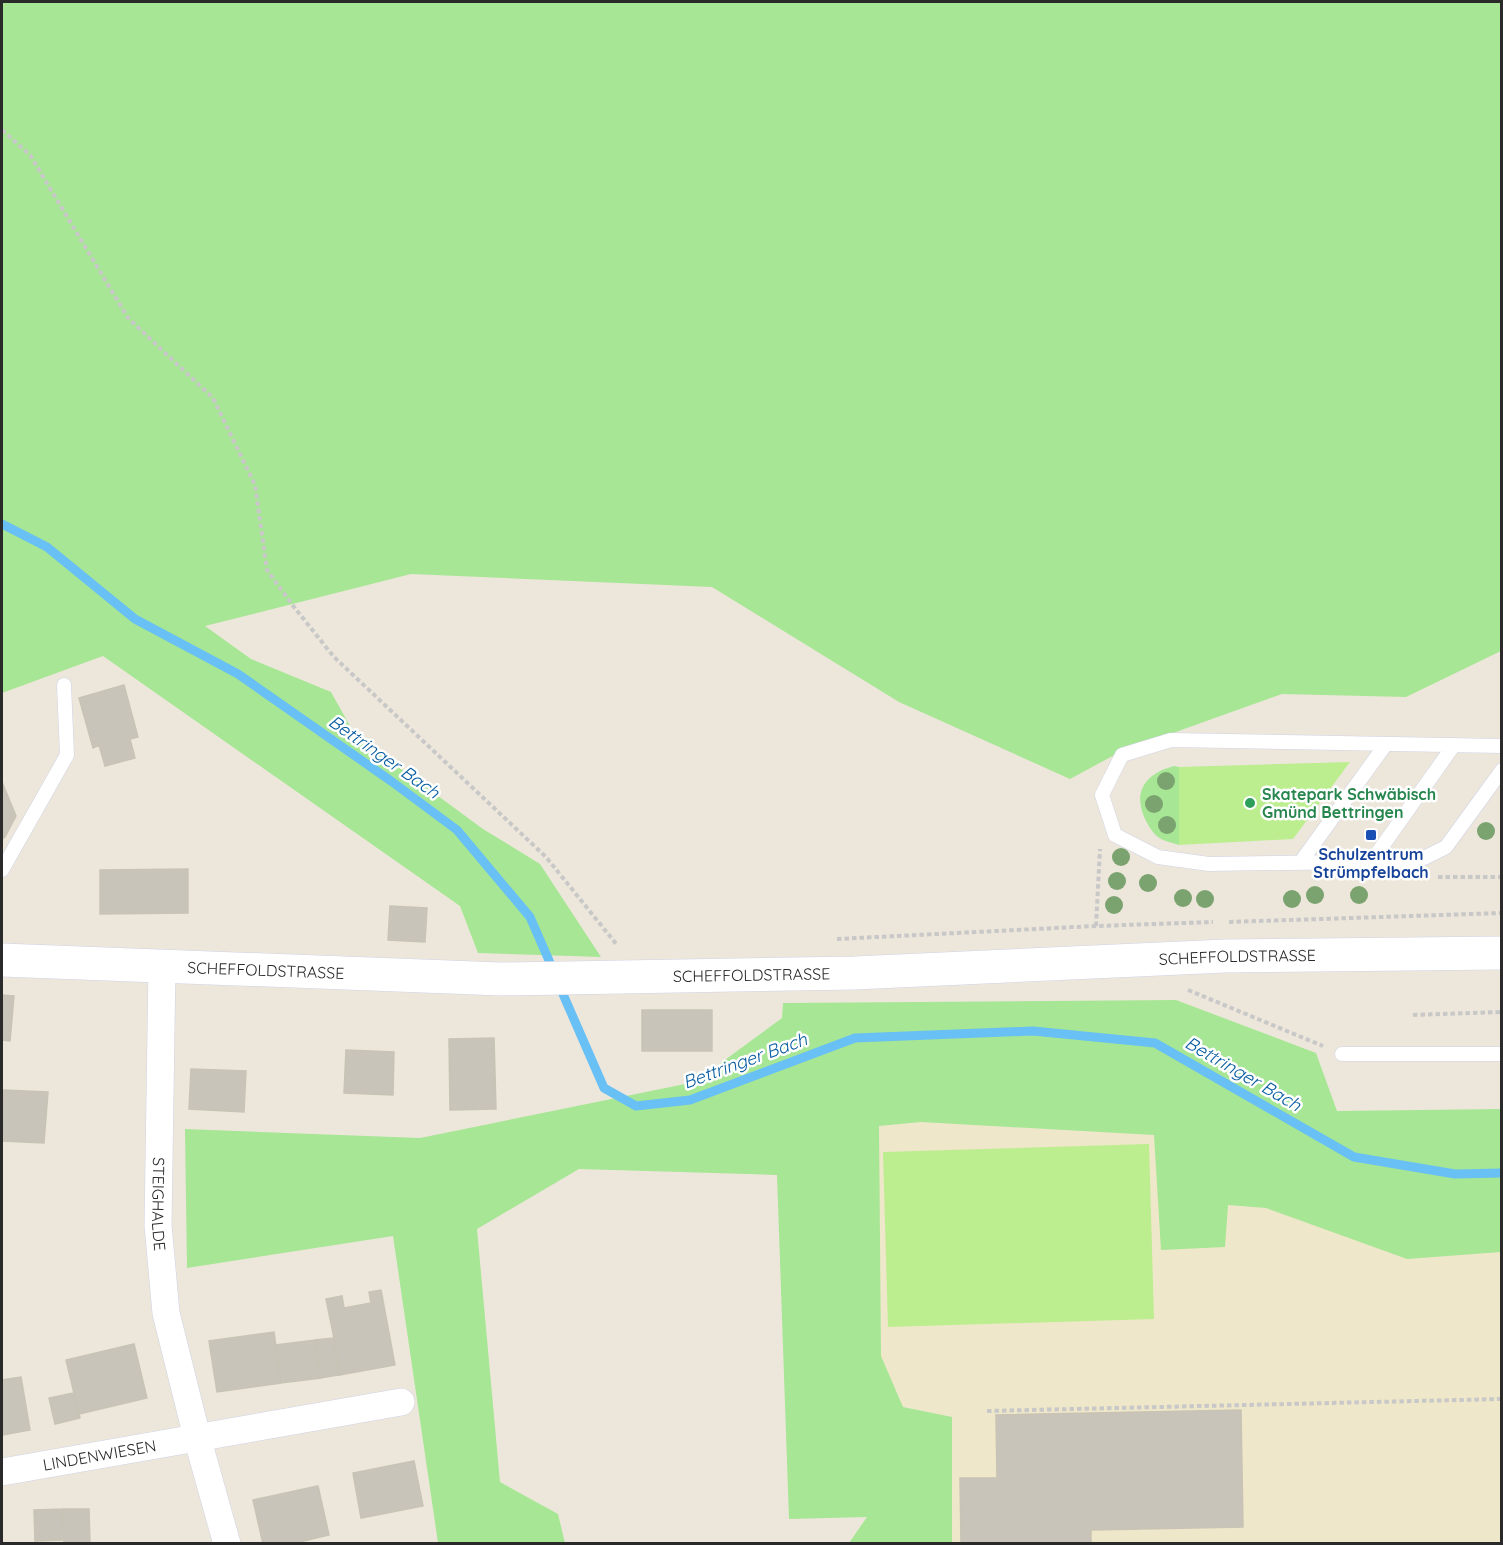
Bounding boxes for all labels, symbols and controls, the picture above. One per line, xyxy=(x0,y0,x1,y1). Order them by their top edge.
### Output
water label: Bettringer Bach xyxy=(324,710,445,804)
place label: Skatepark Schwäbisch Gmünd Bettringen xyxy=(1262,784,1436,822)
marker: Skatepark Schwäbisch Gmünd Bettringen xyxy=(1243,796,1257,810)
marker: Schulzentrum Strümpfelbach xyxy=(1364,828,1378,842)
place label: Schulzentrum Strümpfelbach xyxy=(1313,844,1429,882)
street label: SCHEFFOLDSTRASSE xyxy=(1158,945,1316,969)
street label: SCHEFFOLDSTRASSE xyxy=(187,957,345,983)
street label: SCHEFFOLDSTRASSE xyxy=(673,963,830,986)
water label: Bettringer Bach xyxy=(680,1027,811,1094)
water label: Bettringer Bach xyxy=(1181,1031,1306,1116)
street label: STEIGHALDE xyxy=(148,1157,170,1252)
street label: LINDENWIESEN xyxy=(41,1435,158,1475)

